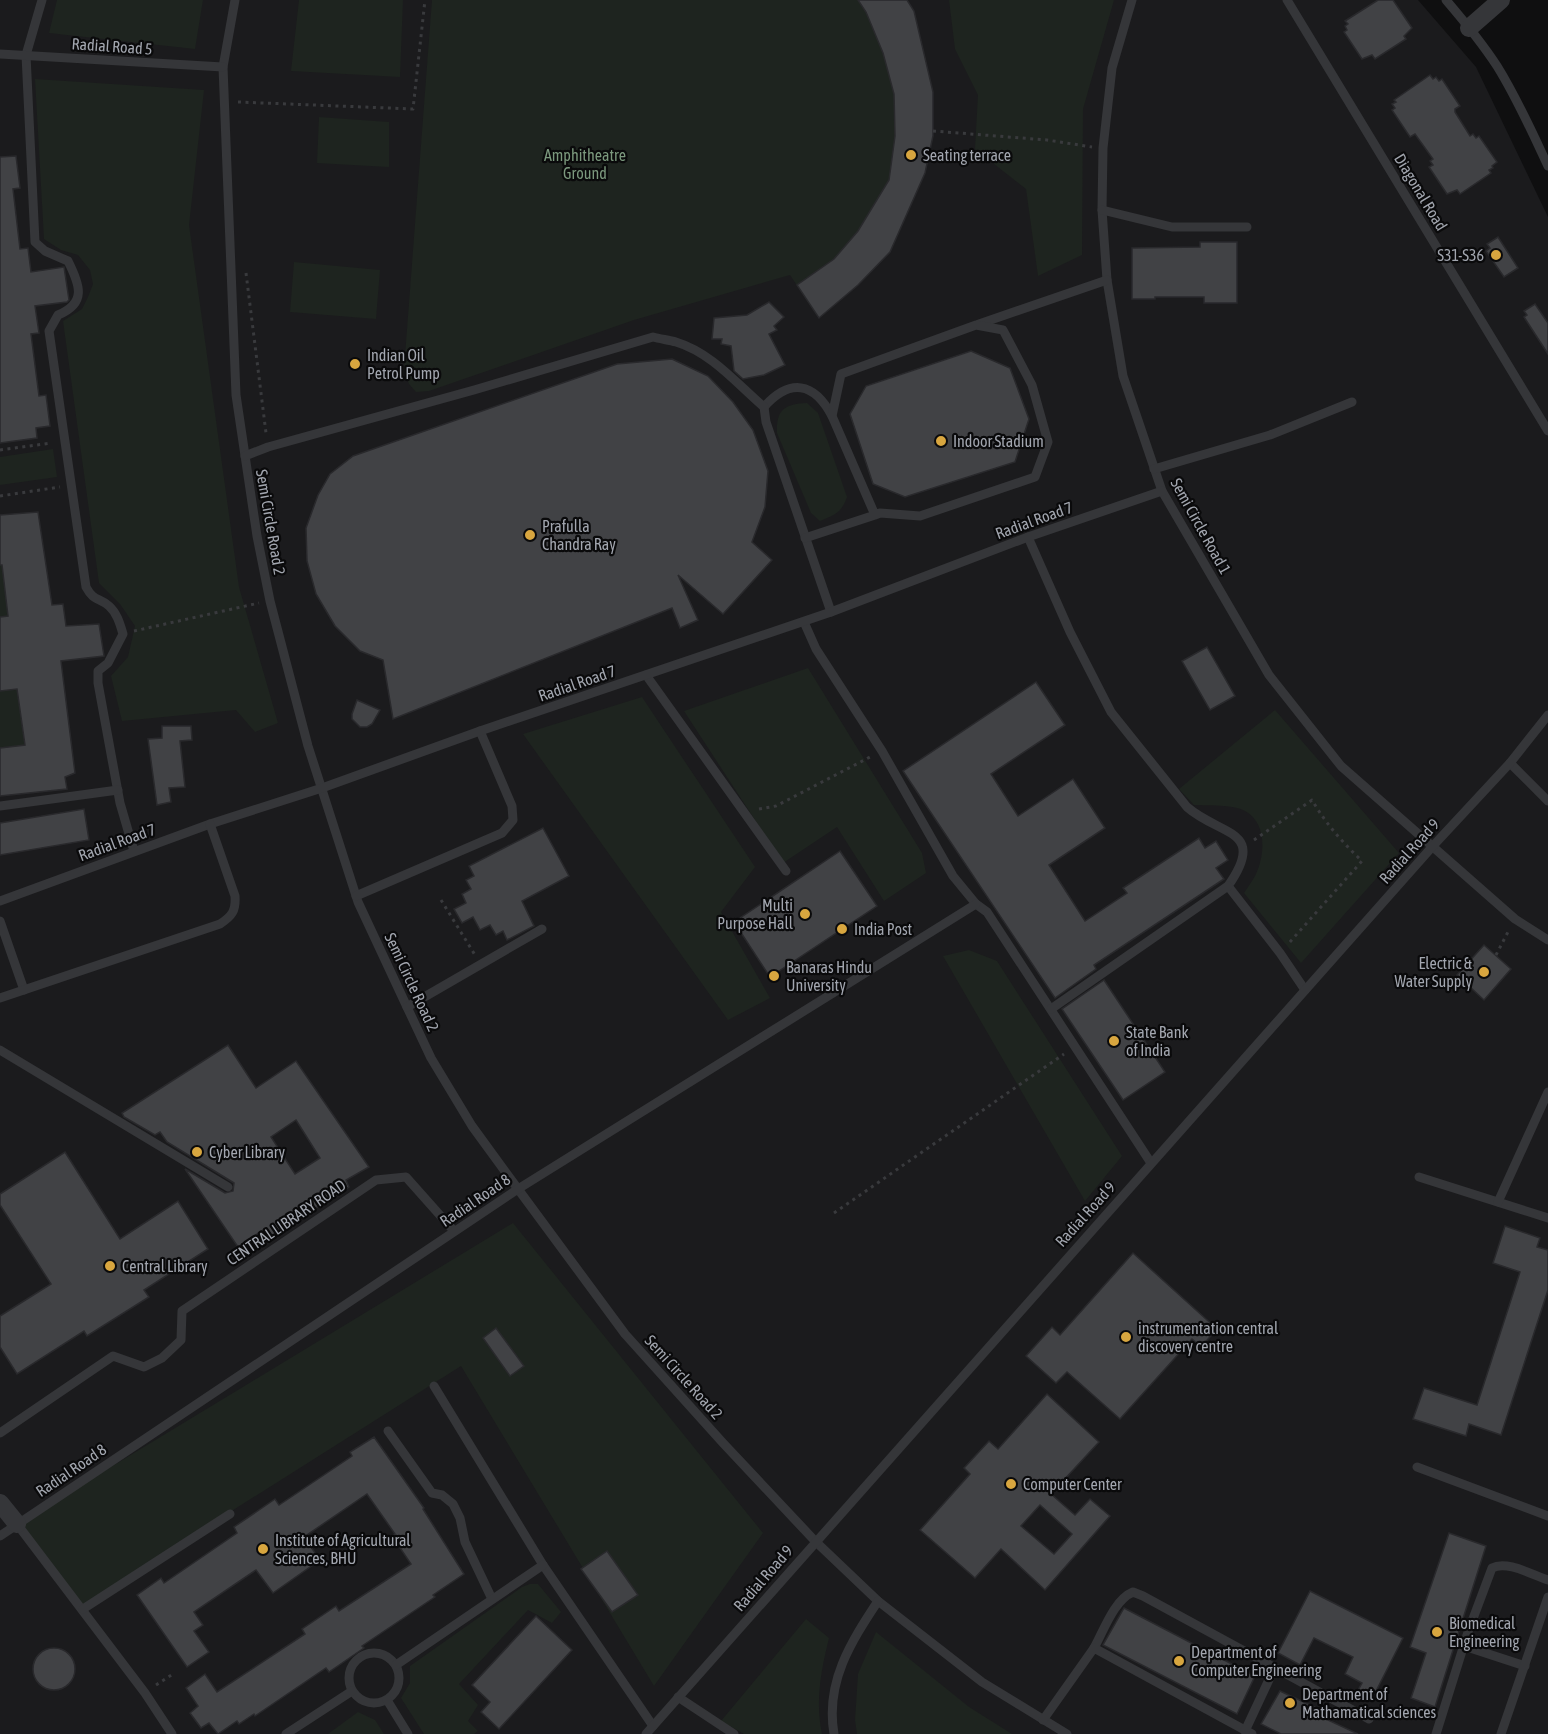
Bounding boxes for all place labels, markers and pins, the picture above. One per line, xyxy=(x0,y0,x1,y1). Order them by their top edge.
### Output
place label: Seating terrace xyxy=(923,146,1011,165)
marker: Seating terrace xyxy=(904,148,918,162)
place label: S31-S36 xyxy=(1437,246,1484,264)
marker: S31-S36 xyxy=(1489,248,1503,262)
place label: Indian Oil Petrol Pump xyxy=(367,346,440,383)
marker: Indian Oil Petrol Pump xyxy=(348,357,362,371)
place label: Indoor Stadium xyxy=(953,432,1044,450)
marker: Indoor Stadium xyxy=(934,434,948,448)
place label: Prafulla Chandra Ray xyxy=(542,517,616,554)
marker: Prafulla Chandra Ray xyxy=(523,528,537,542)
place label: Multi Purpose Hall xyxy=(717,896,794,933)
marker: Multi Purpose Hall xyxy=(798,907,812,921)
place label: India Post xyxy=(854,920,913,938)
marker: India Post xyxy=(835,922,849,936)
place label: Electric & Water Supply xyxy=(1395,954,1473,991)
place label: Banaras Hindu University xyxy=(786,958,872,995)
marker: Electric & Water Supply xyxy=(1477,965,1491,979)
marker: Banaras Hindu University xyxy=(767,969,781,983)
place label: State Bank of India xyxy=(1126,1023,1189,1059)
marker: State Bank of India xyxy=(1107,1034,1121,1048)
place label: Cyber Library xyxy=(209,1143,286,1162)
marker: Cyber Library xyxy=(190,1145,204,1159)
place label: Central Library xyxy=(122,1257,208,1276)
marker: Central Library xyxy=(103,1259,117,1273)
place label: instrumentation central discovery centre xyxy=(1138,1319,1279,1356)
marker: instrumentation central discovery centre xyxy=(1119,1330,1133,1344)
place label: Computer Center xyxy=(1023,1475,1122,1494)
marker: Computer Center xyxy=(1004,1477,1018,1491)
place label: Institute of Agricultural Sciences, BHU xyxy=(275,1531,411,1567)
marker: Institute of Agricultural Sciences, BHU xyxy=(256,1542,270,1556)
place label: Biomedical Engineering xyxy=(1449,1614,1520,1651)
marker: Biomedical Engineering xyxy=(1430,1625,1444,1639)
place label: Department of Computer Engineering xyxy=(1191,1643,1322,1680)
marker: Department of Computer Engineering xyxy=(1172,1654,1186,1668)
place label: Department of Mathamatical sciences xyxy=(1302,1685,1436,1721)
marker: Department of Mathamatical sciences xyxy=(1283,1696,1297,1710)

